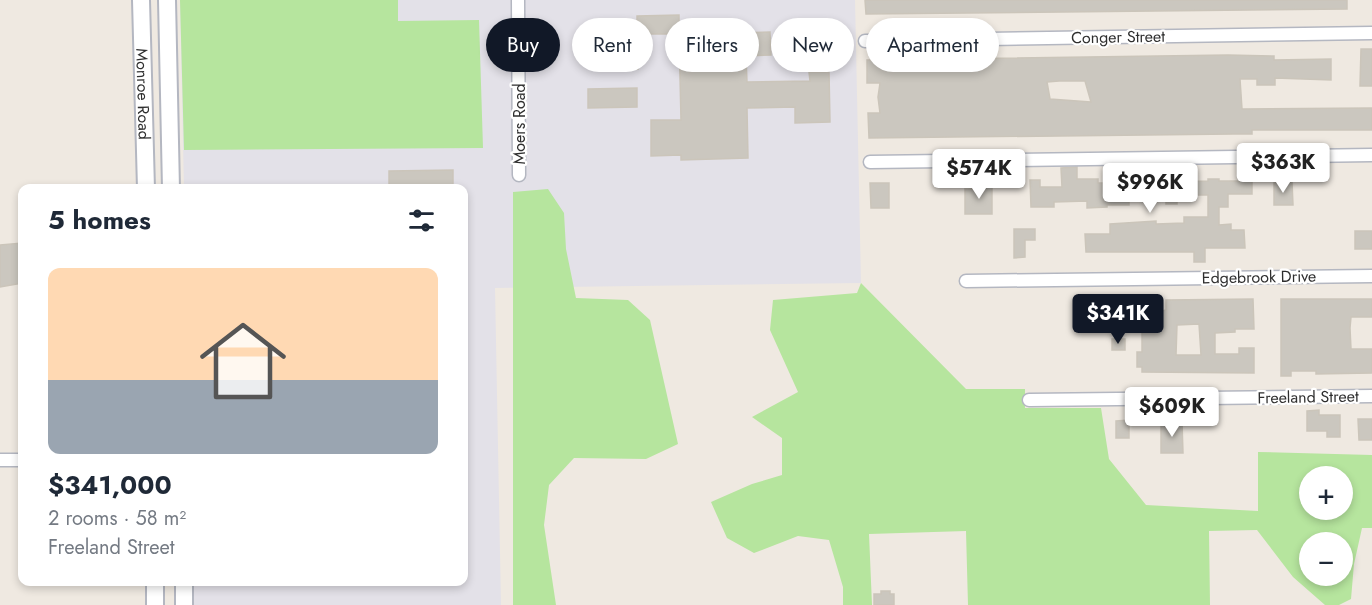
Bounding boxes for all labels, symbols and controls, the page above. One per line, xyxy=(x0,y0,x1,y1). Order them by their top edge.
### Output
chip: Buy xyxy=(486,18,560,72)
chip: Rent xyxy=(572,18,653,72)
chip: Filters xyxy=(665,18,759,72)
chip: New xyxy=(771,18,854,72)
chip: Apartment xyxy=(866,18,999,72)
street label: Conger Street xyxy=(1071,25,1165,49)
street label: Monroe Road xyxy=(131,48,156,140)
street label: Moers Road xyxy=(508,83,531,165)
pin: $363K xyxy=(1241,143,1325,194)
text: $363K xyxy=(1251,148,1315,177)
pin: $574K xyxy=(937,149,1021,200)
text: $574K xyxy=(946,154,1012,183)
pin: $996K xyxy=(1108,163,1192,214)
text: $996K xyxy=(1117,168,1183,197)
text: 5 homes xyxy=(48,201,151,239)
icon: filters xyxy=(405,204,438,237)
street label: Edgebrook Drive xyxy=(1202,265,1316,289)
pin: $341K xyxy=(1076,294,1160,345)
text: $341K xyxy=(1087,299,1149,328)
icon: home xyxy=(189,307,297,415)
street label: Freeland Street xyxy=(1257,385,1359,409)
pin: $609K xyxy=(1130,387,1214,438)
text: $609K xyxy=(1139,392,1205,421)
text: $341,000 xyxy=(48,466,172,504)
map controls xyxy=(1299,466,1353,586)
button: + xyxy=(1299,466,1353,520)
text: 2 rooms · 58 m² xyxy=(48,504,186,533)
button: − xyxy=(1299,532,1353,586)
text: Freeland Street xyxy=(48,533,175,562)

